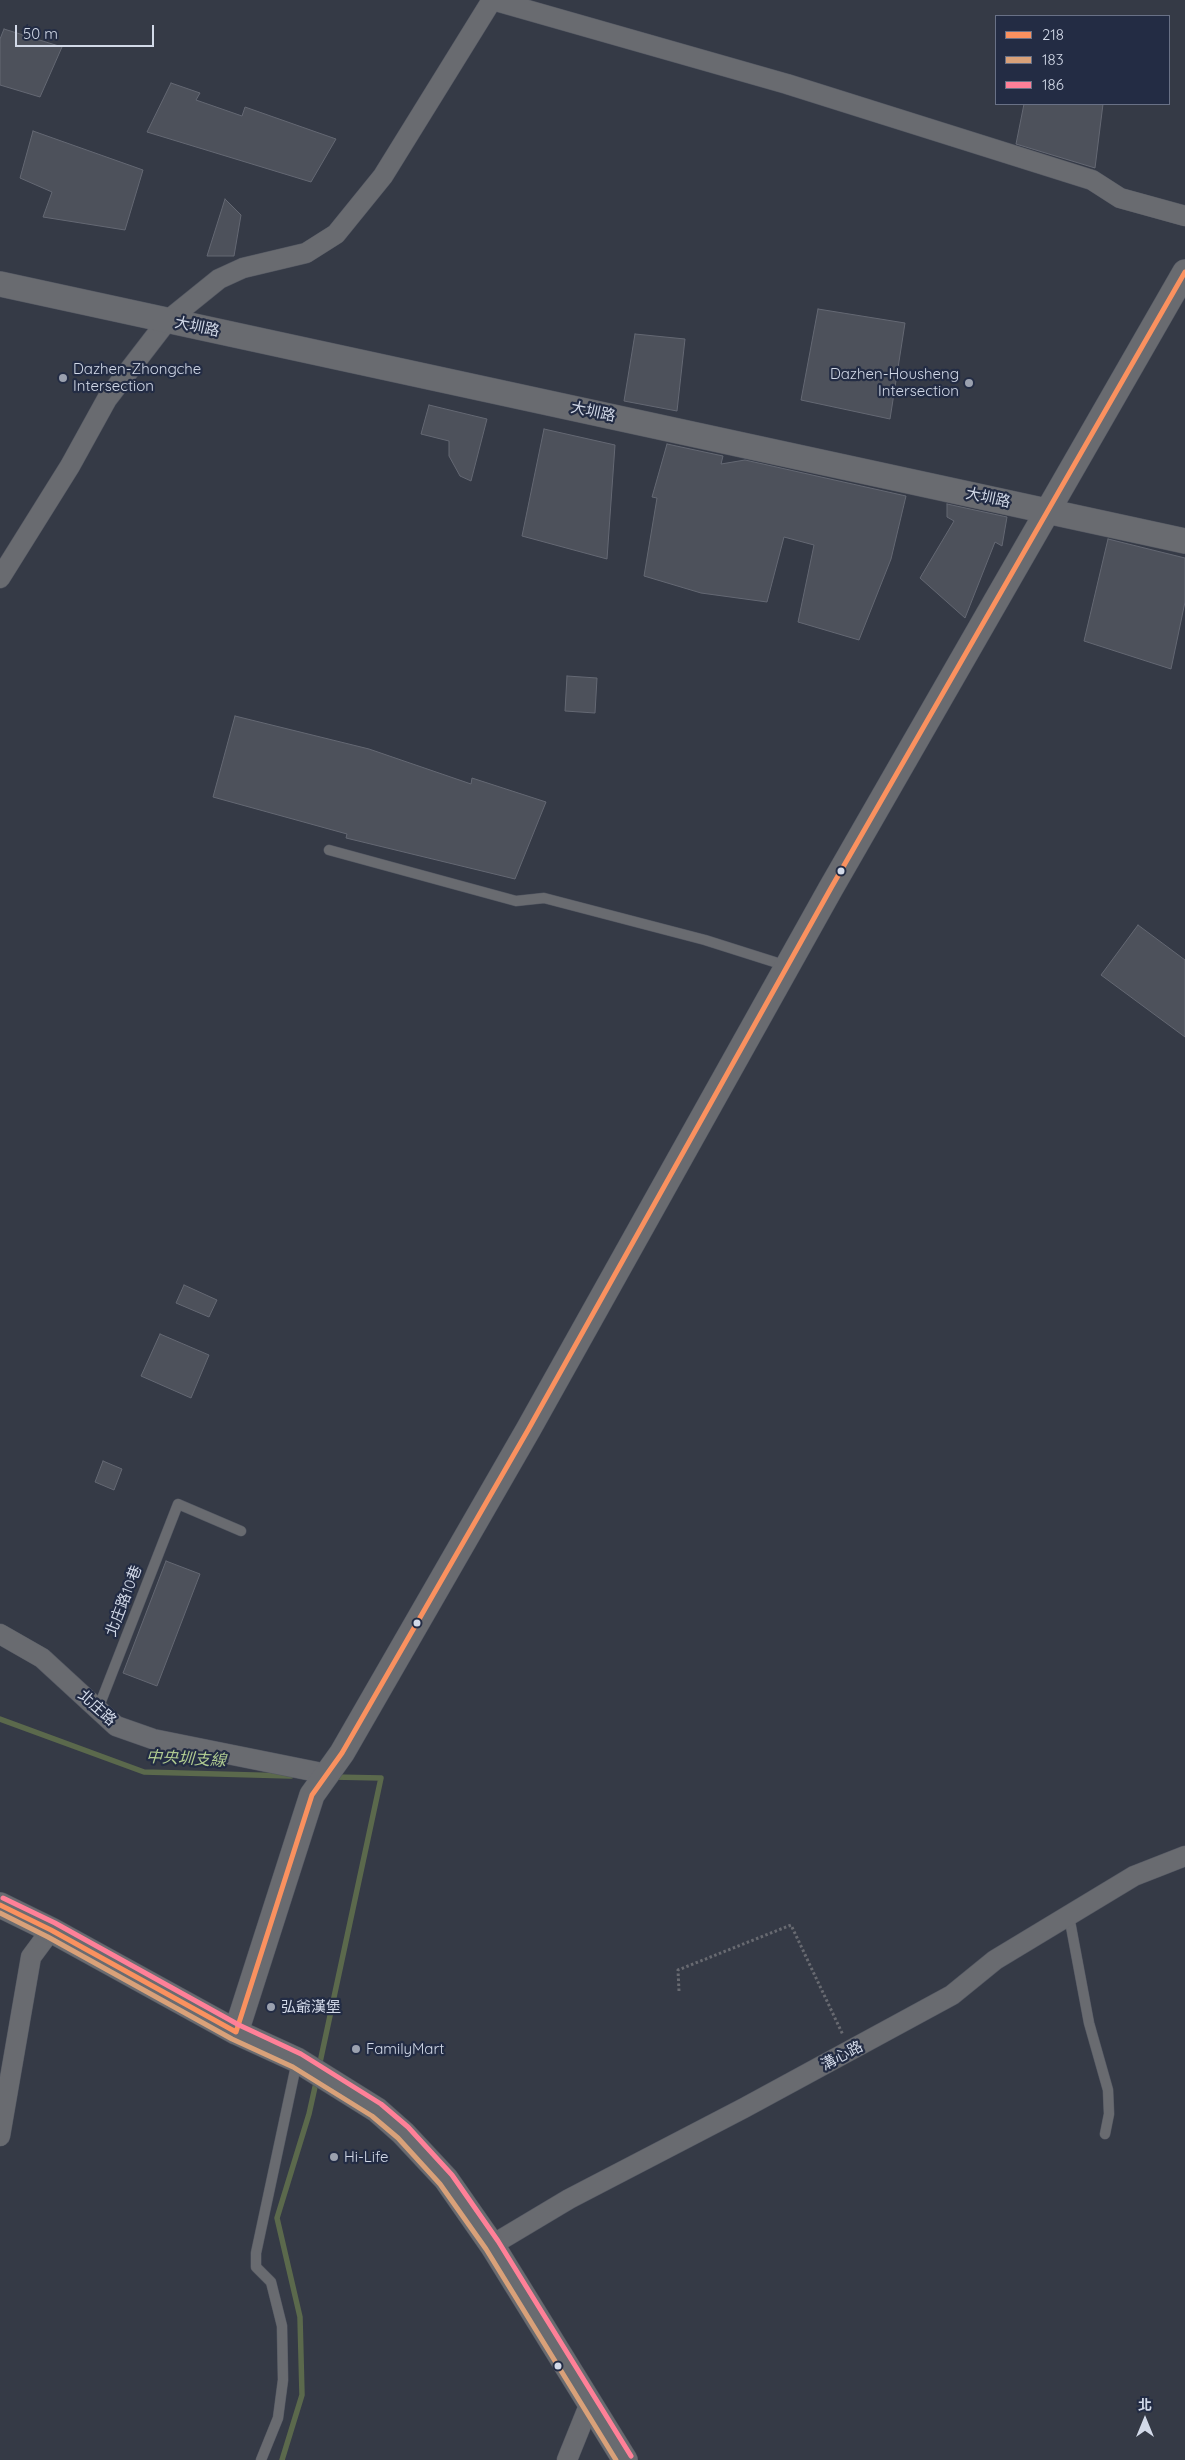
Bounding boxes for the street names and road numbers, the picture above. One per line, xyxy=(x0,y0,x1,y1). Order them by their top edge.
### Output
street label: 大圳路 xyxy=(173,314,221,340)
street label: 大圳路 xyxy=(569,399,617,425)
street label: 大圳路 xyxy=(964,485,1012,511)
street label: 北庄路10巷 xyxy=(102,1563,146,1639)
street label: 北庄路 xyxy=(74,1686,120,1730)
street label: 溝心路 xyxy=(818,2037,866,2075)

